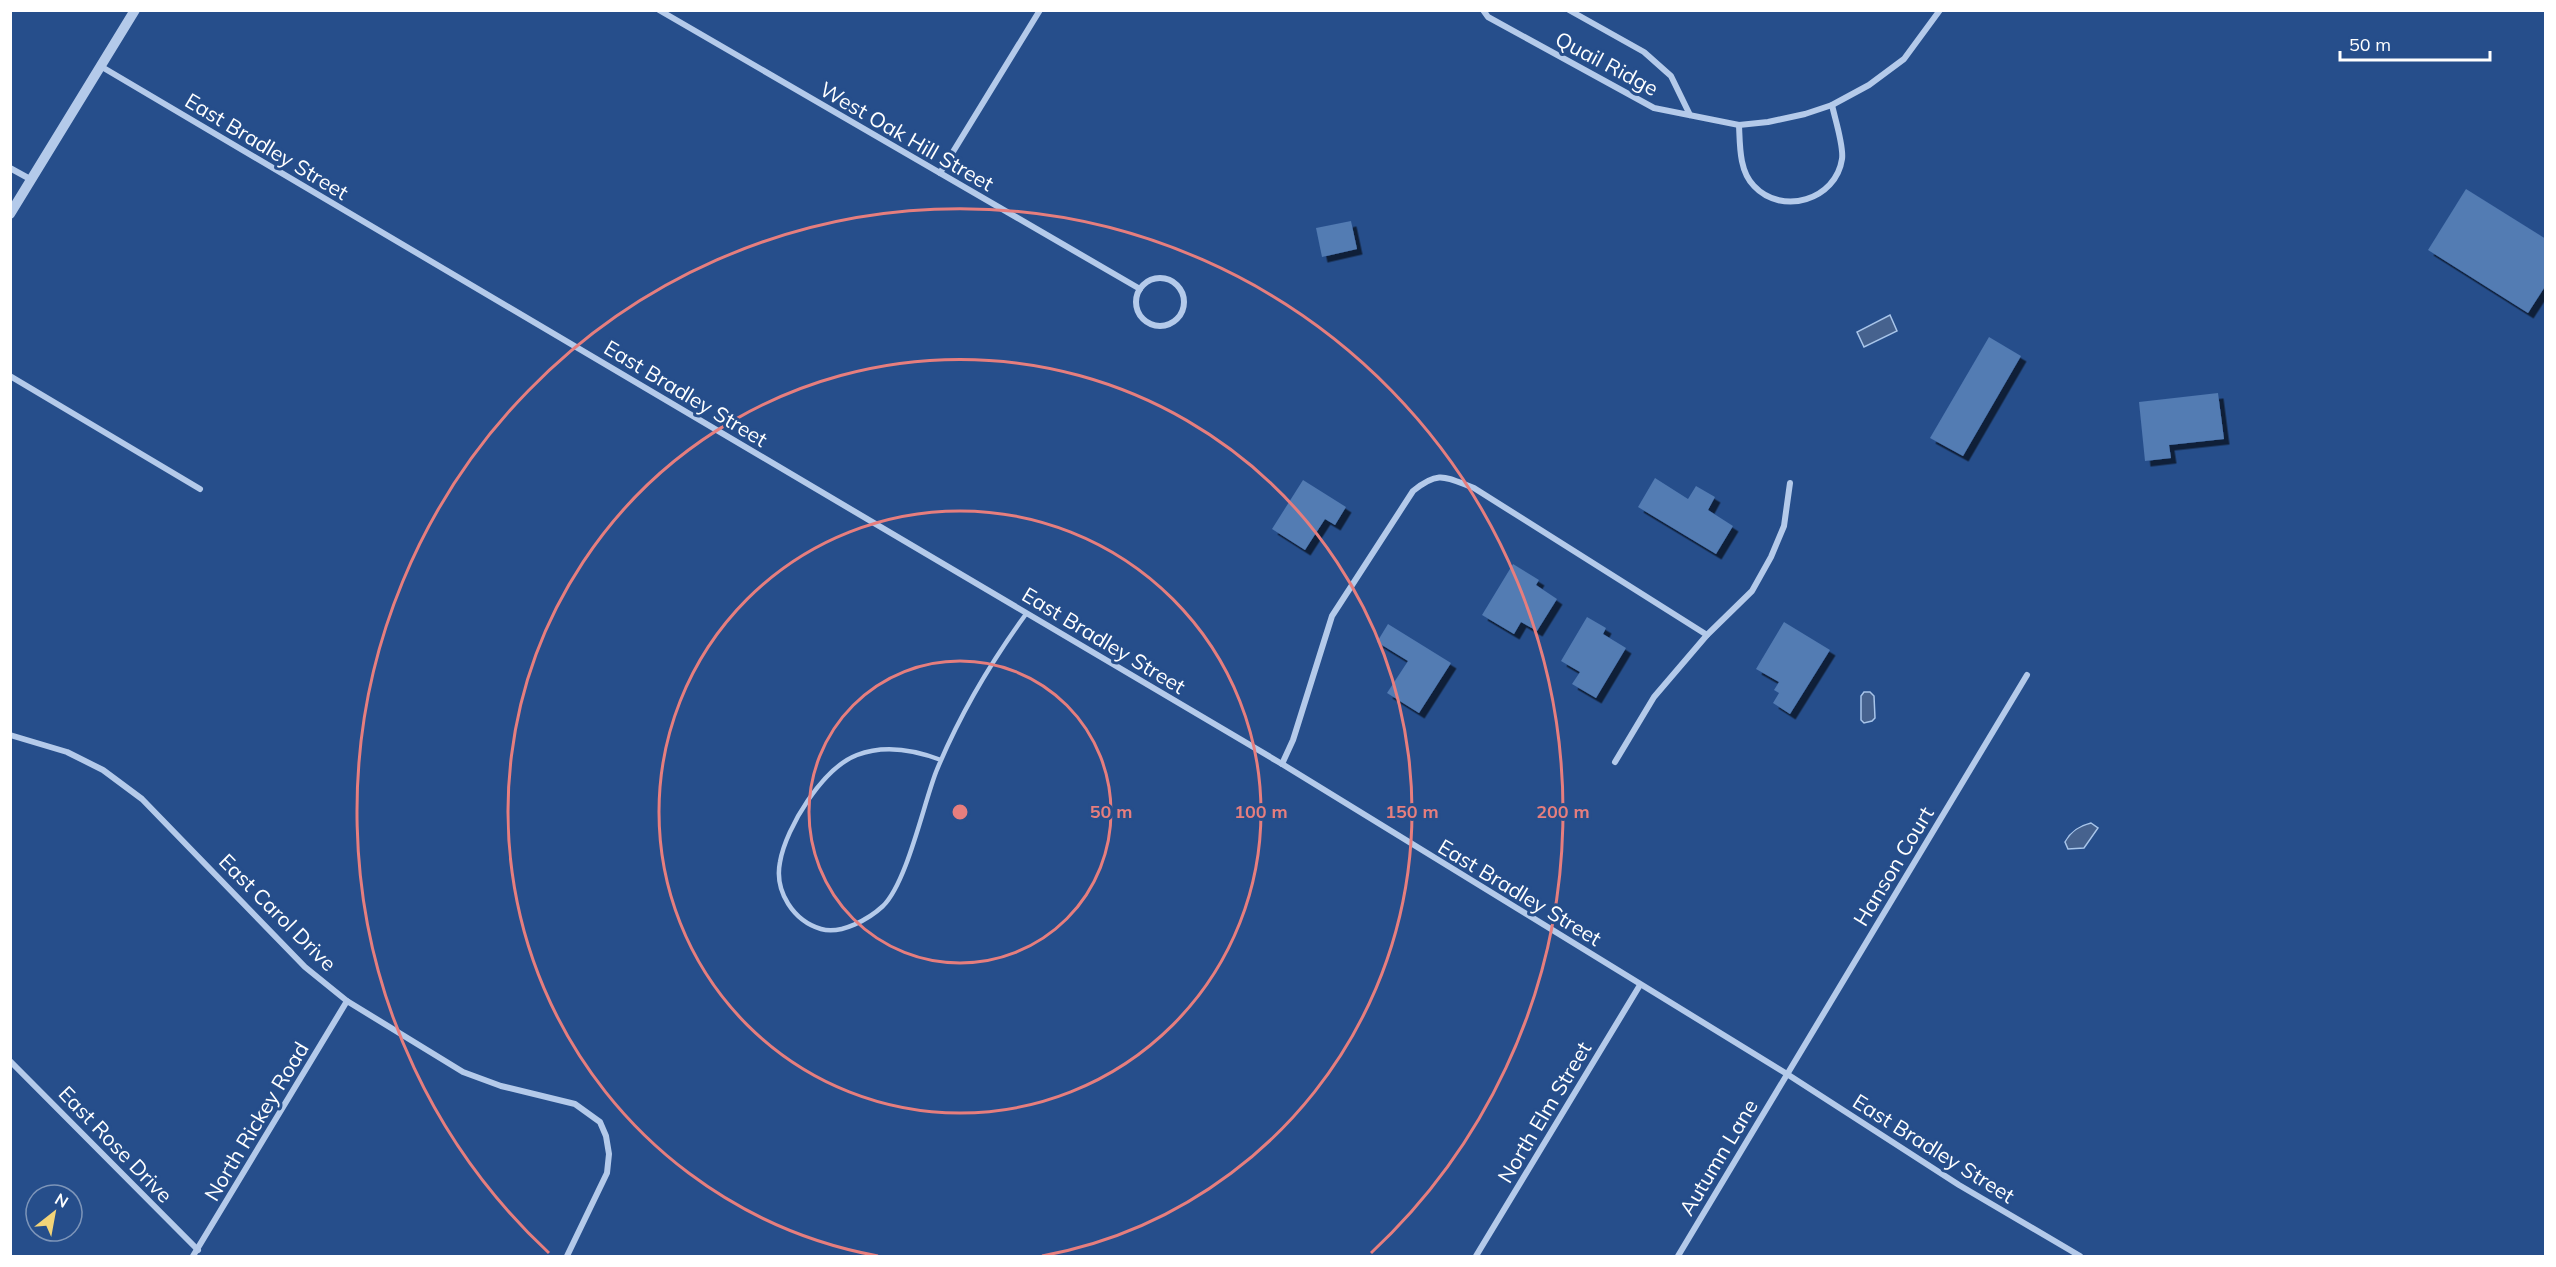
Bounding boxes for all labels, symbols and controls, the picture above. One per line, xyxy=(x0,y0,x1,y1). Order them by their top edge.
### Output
scale bar xyxy=(2340,24,2490,62)
street label: Quail Ridge xyxy=(1551,25,1663,101)
text: 50 m xyxy=(2349,33,2391,56)
street label: West Oak Hill Street xyxy=(815,76,999,196)
street label: East Bradley Street xyxy=(181,87,353,205)
street label: East Bradley Street xyxy=(600,334,772,452)
street label: East Bradley Street xyxy=(1018,581,1190,699)
text: 50 m xyxy=(1090,800,1132,823)
text: 100 m xyxy=(1234,800,1288,823)
text: 150 m xyxy=(1385,800,1439,823)
text: 200 m xyxy=(1536,800,1590,823)
centre of rings xyxy=(950,802,970,822)
street label: Hanson Court xyxy=(1847,802,1939,930)
street label: East Bradley Street xyxy=(1434,833,1606,951)
street label: East Carol Drive xyxy=(214,848,342,976)
street label: North Rickey Road xyxy=(198,1037,314,1205)
street label: North Elm Street xyxy=(1492,1037,1596,1187)
street label: East Rose Drive xyxy=(54,1080,178,1208)
street label: East Bradley Street xyxy=(1848,1088,2020,1208)
street label: Autumn Lane xyxy=(1673,1094,1763,1220)
north arrow xyxy=(24,1183,84,1243)
text: N xyxy=(51,1188,72,1212)

